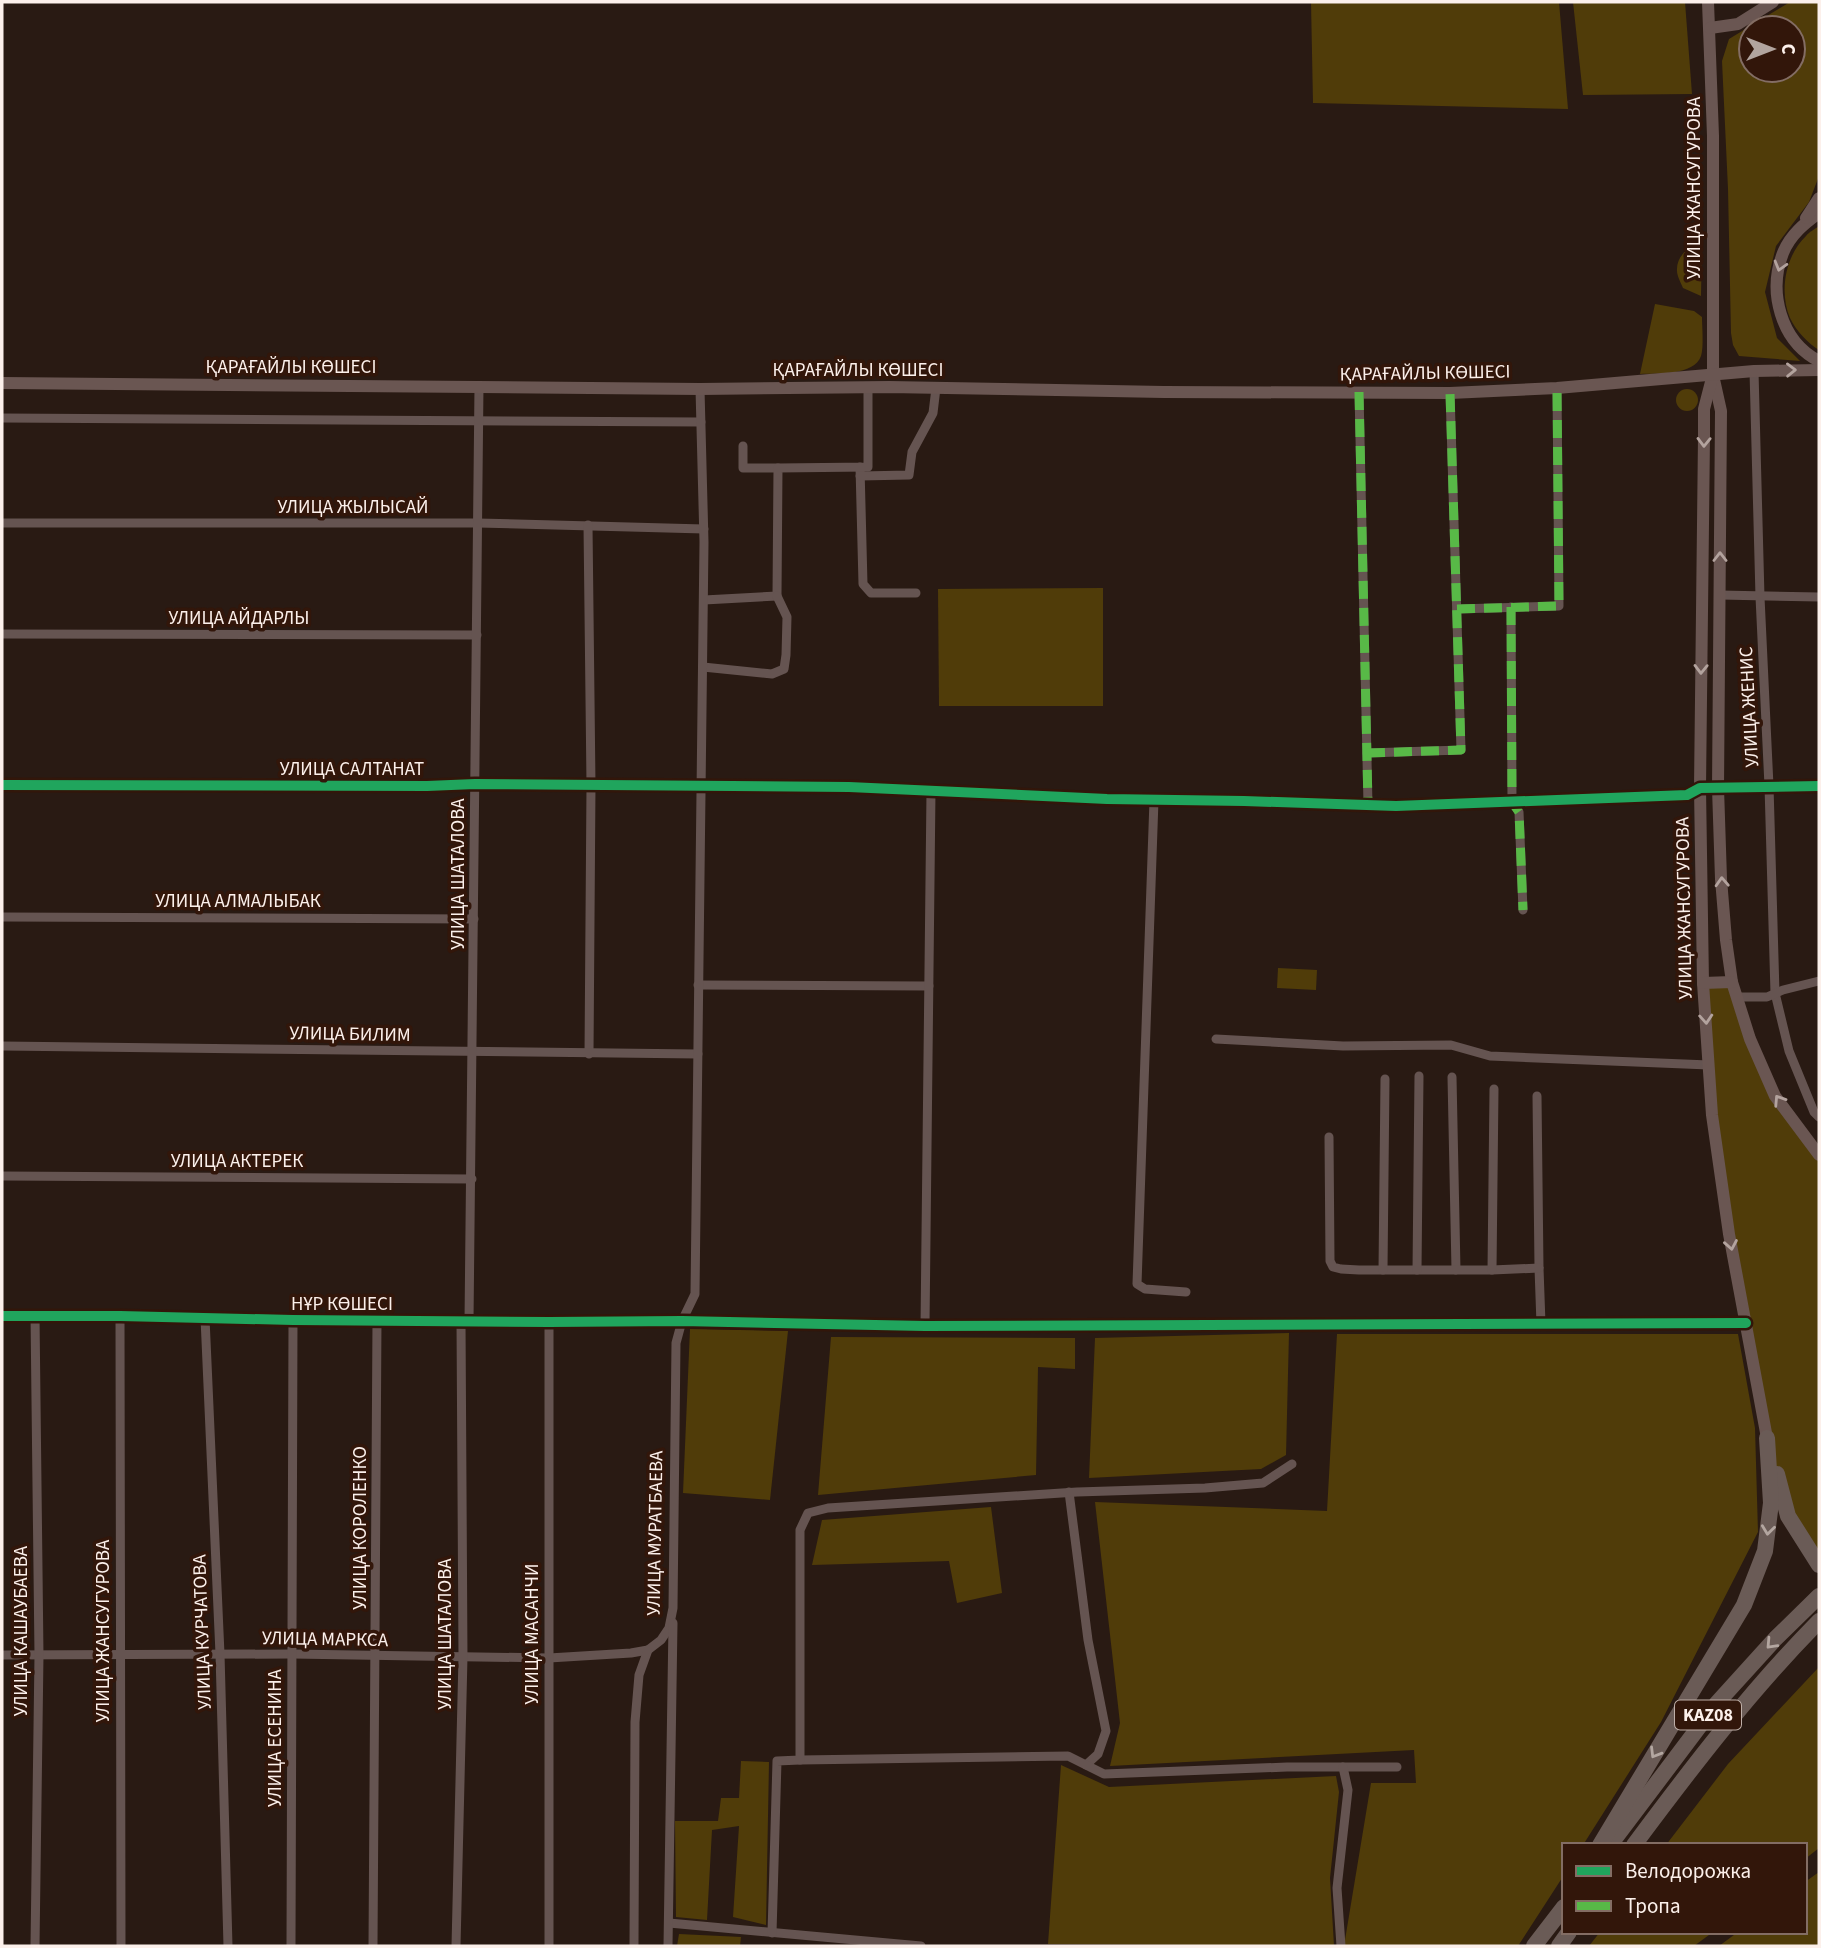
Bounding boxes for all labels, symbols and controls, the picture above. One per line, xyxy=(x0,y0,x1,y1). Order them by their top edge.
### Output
north arrow xyxy=(1737,14,1807,84)
text: С xyxy=(1774,43,1801,55)
street label: УЛИЦА ЖАНСУГУРОВА xyxy=(1681,96,1708,279)
one-way arrow xyxy=(1773,260,1788,272)
street label: ҚАРАҒАЙЛЫ КӨШЕСІ xyxy=(206,354,376,381)
street label: ҚАРАҒАЙЛЫ КӨШЕСІ xyxy=(773,357,943,384)
street label: ҚАРАҒАЙЛЫ КӨШЕСІ xyxy=(1339,359,1511,388)
one-way arrow xyxy=(1785,363,1796,378)
one-way arrow xyxy=(1696,436,1711,447)
street label: УЛИЦА ЖЫЛЫСАЙ xyxy=(277,494,429,521)
one-way arrow xyxy=(1712,551,1728,562)
street label: УЛИЦА АЙДАРЛЫ xyxy=(169,605,309,632)
street label: УЛИЦА ЖЕНИС xyxy=(1733,646,1766,768)
one-way arrow xyxy=(1693,664,1709,675)
street label: УЛИЦА САЛТАНАТ xyxy=(280,756,424,783)
street label: УЛИЦА ШАТАЛОВА xyxy=(445,798,472,950)
street label: УЛИЦА ЖАНСУГУРОВА xyxy=(1669,816,1700,999)
one-way arrow xyxy=(1714,877,1729,888)
street label: УЛИЦА АЛМАЛЫБАК xyxy=(155,888,321,915)
one-way arrow xyxy=(1698,1014,1713,1025)
street label: УЛИЦА БИЛИМ xyxy=(289,1020,411,1049)
one-way arrow xyxy=(1774,1095,1787,1108)
street label: УЛИЦА АКТЕРЕК xyxy=(171,1148,303,1175)
one-way arrow xyxy=(1723,1239,1738,1251)
street label: НҰР КӨШЕСІ xyxy=(291,1291,393,1318)
street label: УЛИЦА КОРОЛЕНКО xyxy=(347,1446,374,1610)
street label: УЛИЦА МУРАТБАЕВА xyxy=(641,1450,670,1616)
one-way arrow xyxy=(1760,1524,1775,1536)
street label: УЛИЦА ЖАНСУГУРОВА xyxy=(90,1539,117,1722)
street label: УЛИЦА КАШАУБАЕВА xyxy=(8,1545,35,1716)
street label: УЛИЦА КУРЧАТОВА xyxy=(186,1553,219,1710)
street label: УЛИЦА ШАТАЛОВА xyxy=(432,1558,459,1710)
street label: УЛИЦА МАСАНЧИ xyxy=(519,1564,546,1704)
street label: УЛИЦА МАРКСА xyxy=(262,1625,389,1654)
one-way arrow xyxy=(1766,1636,1779,1649)
street label: УЛИЦА ЕСЕНИНА xyxy=(262,1668,289,1807)
road number: KAZ08 xyxy=(1675,1700,1741,1730)
one-way arrow xyxy=(1650,1746,1663,1759)
legend xyxy=(1562,1843,1807,1934)
text: Велодорожка xyxy=(1625,1856,1751,1886)
text: Тропа xyxy=(1625,1891,1681,1921)

